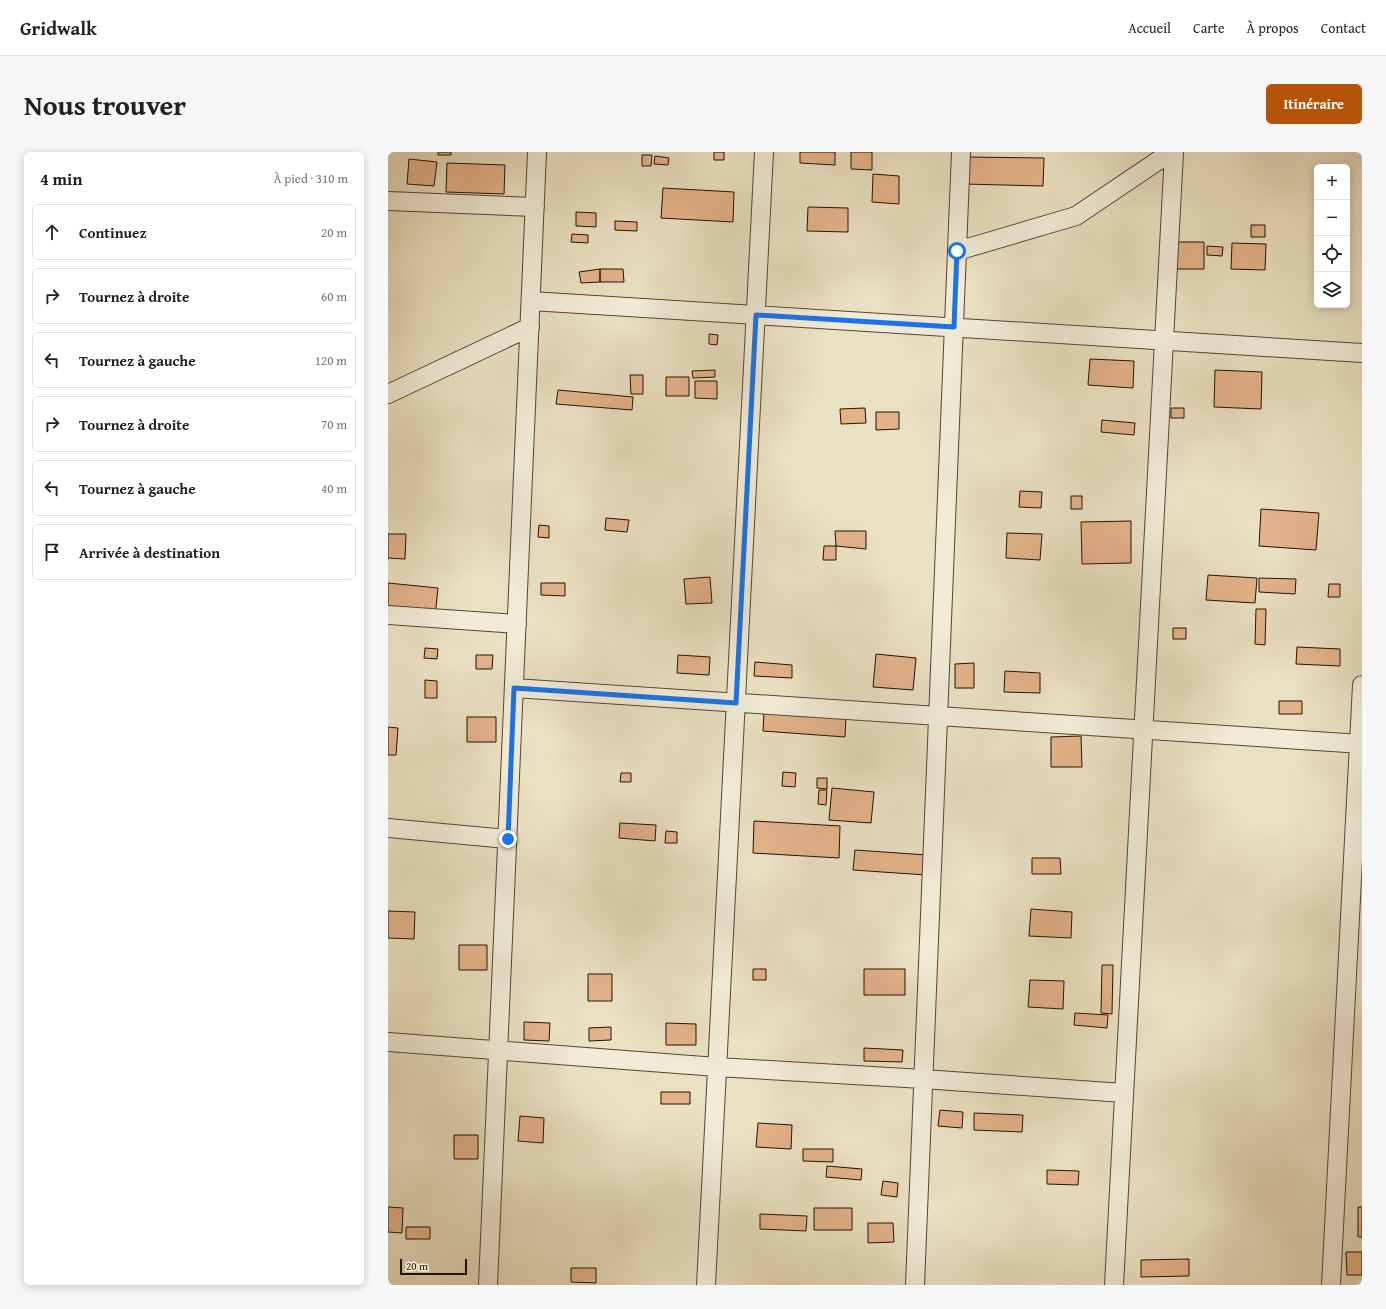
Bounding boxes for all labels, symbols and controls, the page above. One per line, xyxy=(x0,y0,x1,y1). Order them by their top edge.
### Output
text: Gridwalk xyxy=(20,14,97,42)
text: Accueil xyxy=(1128,18,1171,38)
text: Carte xyxy=(1193,18,1225,38)
text: À propos xyxy=(1247,18,1299,38)
text: Contact xyxy=(1321,18,1366,38)
text: Nous trouver xyxy=(24,84,186,125)
button: Itinéraire xyxy=(1266,84,1362,124)
map controls xyxy=(1314,164,1350,308)
button: + xyxy=(1314,164,1350,200)
text: 4 min xyxy=(40,166,82,191)
text: À pied · 310 m xyxy=(273,169,348,188)
button: − xyxy=(1314,200,1350,236)
icon: ahead xyxy=(41,221,63,243)
text: Continuez xyxy=(79,222,147,243)
text: 20 m xyxy=(321,223,347,242)
button: locate xyxy=(1314,236,1350,272)
route start xyxy=(948,242,966,260)
button: layers xyxy=(1314,272,1350,308)
icon: right xyxy=(41,285,63,307)
text: Tournez à droite xyxy=(79,286,189,307)
text: 60 m xyxy=(321,287,347,306)
icon: left xyxy=(41,349,63,371)
text: Tournez à gauche xyxy=(79,350,196,371)
text: 120 m xyxy=(315,351,347,370)
icon: right xyxy=(41,413,63,435)
text: Tournez à droite xyxy=(79,414,189,435)
text: 70 m xyxy=(321,415,347,434)
icon: left xyxy=(41,477,63,499)
text: Tournez à gauche xyxy=(79,478,196,499)
text: 40 m xyxy=(321,479,347,498)
icon: arrive xyxy=(41,541,63,563)
text: Arrivée à destination xyxy=(79,542,220,563)
route end xyxy=(499,830,517,848)
scale bar xyxy=(400,1257,467,1276)
text: 20 m xyxy=(406,1258,428,1274)

